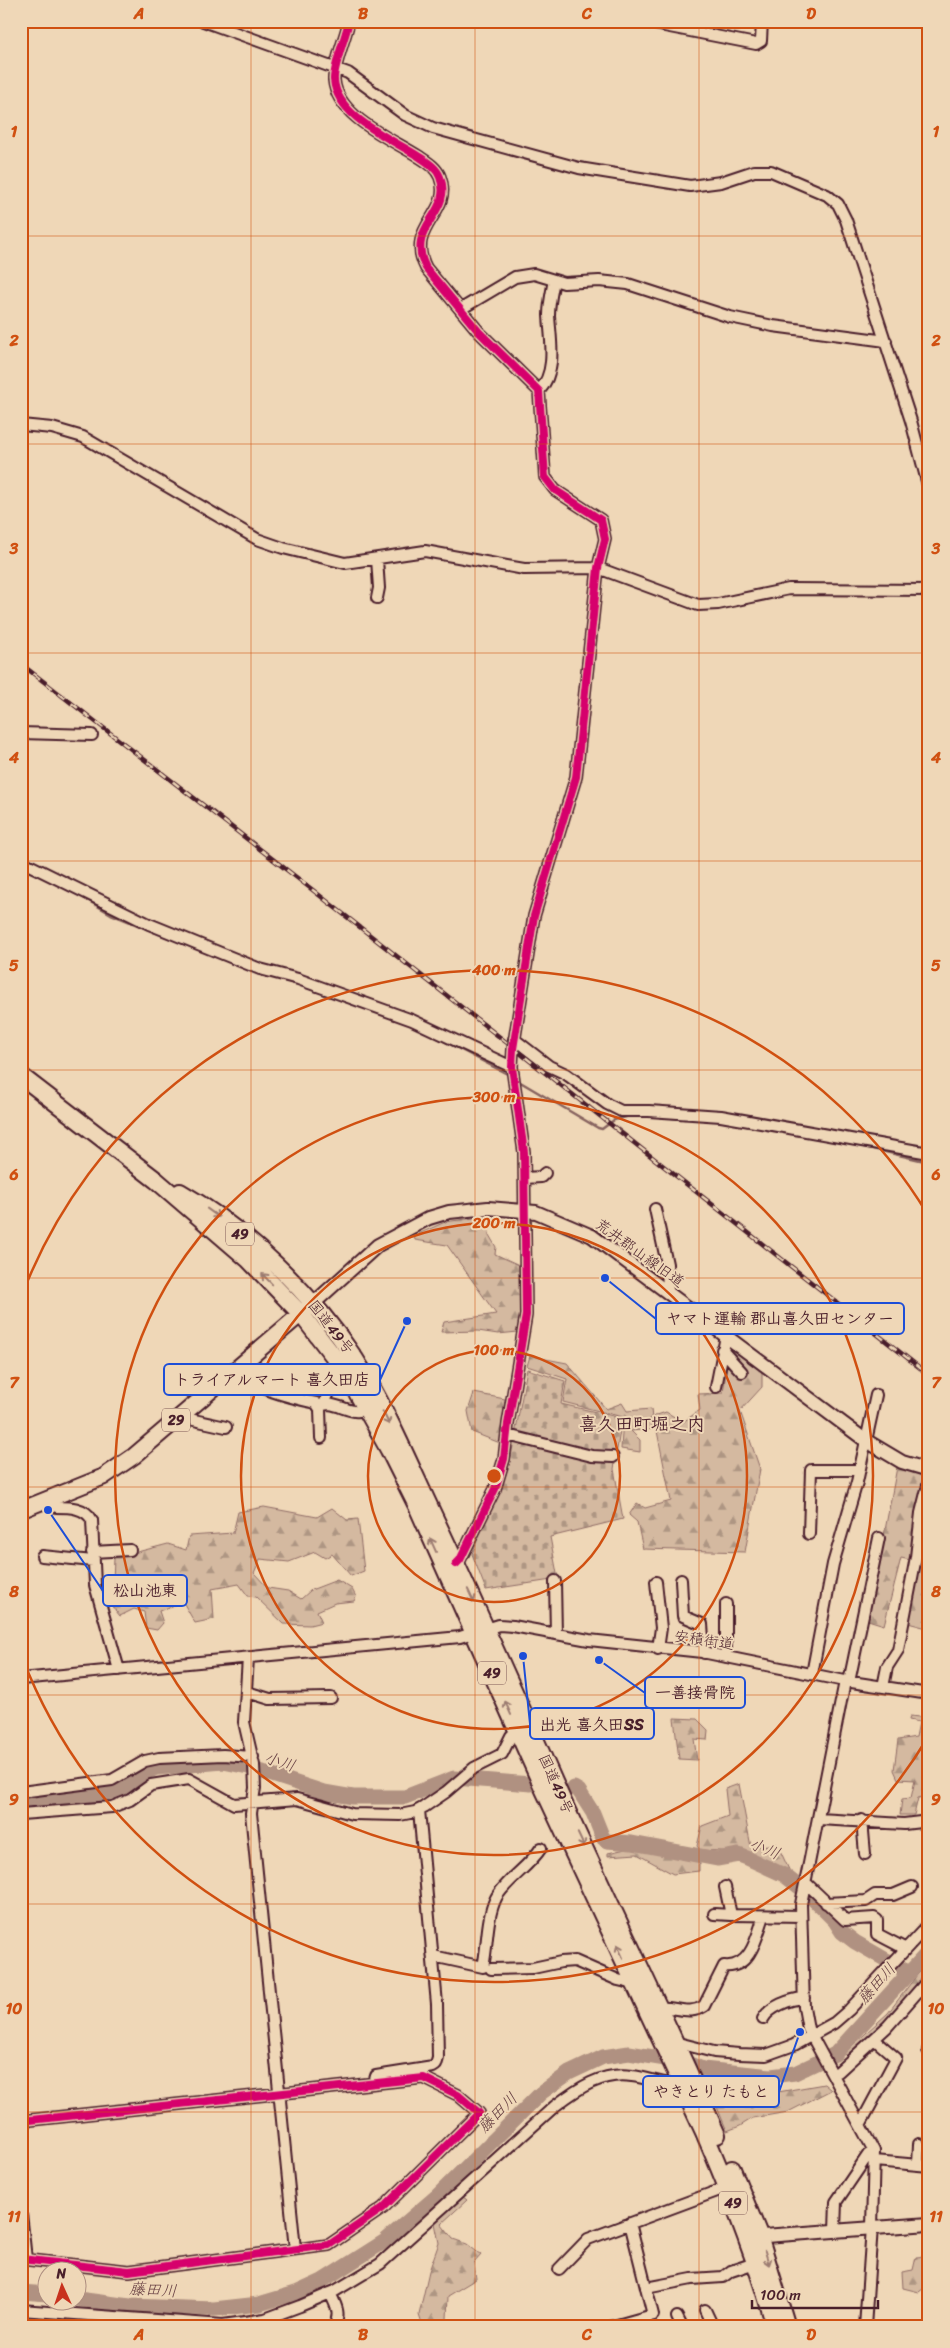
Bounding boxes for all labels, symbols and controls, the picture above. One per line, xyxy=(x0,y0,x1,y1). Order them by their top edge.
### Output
text: A xyxy=(133,0,144,28)
text: B xyxy=(358,0,369,28)
text: C xyxy=(581,0,593,28)
text: D xyxy=(806,0,816,28)
text: 1 xyxy=(11,117,18,146)
text: 1 xyxy=(933,117,940,146)
text: 2 xyxy=(8,326,19,355)
text: 2 xyxy=(930,326,941,355)
text: 3 xyxy=(9,534,19,563)
text: 3 xyxy=(931,534,941,563)
text: 4 xyxy=(8,743,19,772)
text: 4 xyxy=(930,743,941,772)
text: 5 xyxy=(9,951,19,980)
text: 5 xyxy=(931,951,941,980)
text: 400 m xyxy=(471,957,516,983)
text: 300 m xyxy=(472,1084,516,1110)
text: 6 xyxy=(8,1160,19,1189)
text: 6 xyxy=(930,1160,941,1189)
one-way arrow xyxy=(206,1208,220,1218)
text: 200 m xyxy=(471,1210,516,1236)
street label: 荒井郡山線旧道 xyxy=(590,1212,690,1294)
road number: 49 xyxy=(226,1222,254,1246)
one-way arrow xyxy=(261,1273,273,1285)
street label: 国道49号 xyxy=(301,1294,361,1360)
callout: ヤマト運輸 郡山喜久田センター xyxy=(656,1303,904,1334)
text: ヤマト運輸 郡山喜久田センター xyxy=(666,1304,894,1333)
text: 100 m xyxy=(474,1337,515,1363)
callout: トライアルマート 喜久田店 xyxy=(164,1364,380,1395)
text: トライアルマート 喜久田店 xyxy=(174,1365,370,1394)
text: 7 xyxy=(9,1368,20,1397)
text: 7 xyxy=(931,1368,942,1397)
road number: 29 xyxy=(162,1408,190,1432)
district label: 喜久田町堀之内 xyxy=(579,1408,705,1440)
one-way arrow xyxy=(382,1410,391,1425)
centre of rings xyxy=(485,1467,503,1485)
one-way arrow xyxy=(428,1538,438,1553)
callout: 松山池東 xyxy=(103,1575,187,1606)
text: 松山池東 xyxy=(113,1576,177,1605)
text: 8 xyxy=(8,1577,19,1606)
text: 8 xyxy=(930,1577,941,1606)
one-way arrow xyxy=(467,1588,477,1603)
street label: 安積街道 xyxy=(672,1623,736,1657)
road number: 49 xyxy=(478,1662,506,1685)
callout: 一善接骨院 xyxy=(645,1677,745,1708)
text: 一善接骨院 xyxy=(655,1678,735,1707)
one-way arrow xyxy=(503,1701,513,1716)
callout: 出光 喜久田SS xyxy=(530,1708,654,1739)
text: 出光 喜久田SS xyxy=(540,1710,644,1739)
water label: 小川 xyxy=(260,1743,299,1780)
street label: 国道49号 xyxy=(531,1750,581,1818)
text: 9 xyxy=(9,1785,19,1814)
text: 9 xyxy=(931,1785,941,1814)
water label: 小川 xyxy=(745,1829,785,1868)
one-way arrow xyxy=(577,1832,587,1847)
one-way arrow xyxy=(615,1944,624,1959)
water label: 藤田川 xyxy=(850,1956,903,2011)
text: 10 xyxy=(6,1994,22,2023)
text: 10 xyxy=(928,1994,944,2023)
callout: やきとり たもと xyxy=(643,2076,779,2107)
text: やきとり たもと xyxy=(653,2077,769,2106)
water label: 藤田川 xyxy=(470,2085,525,2140)
road number: 49 xyxy=(719,2192,747,2214)
text: 11 xyxy=(7,2202,21,2231)
text: 11 xyxy=(929,2202,943,2231)
one-way arrow xyxy=(762,2250,772,2266)
north arrow xyxy=(38,2260,88,2310)
text: N xyxy=(55,2261,67,2286)
water label: 藤田川 xyxy=(128,2274,178,2305)
scale bar xyxy=(752,2278,879,2310)
text: 100 m xyxy=(760,2282,801,2308)
text: A xyxy=(133,2320,144,2348)
text: B xyxy=(358,2320,369,2348)
text: C xyxy=(581,2320,593,2348)
text: D xyxy=(806,2320,816,2348)

